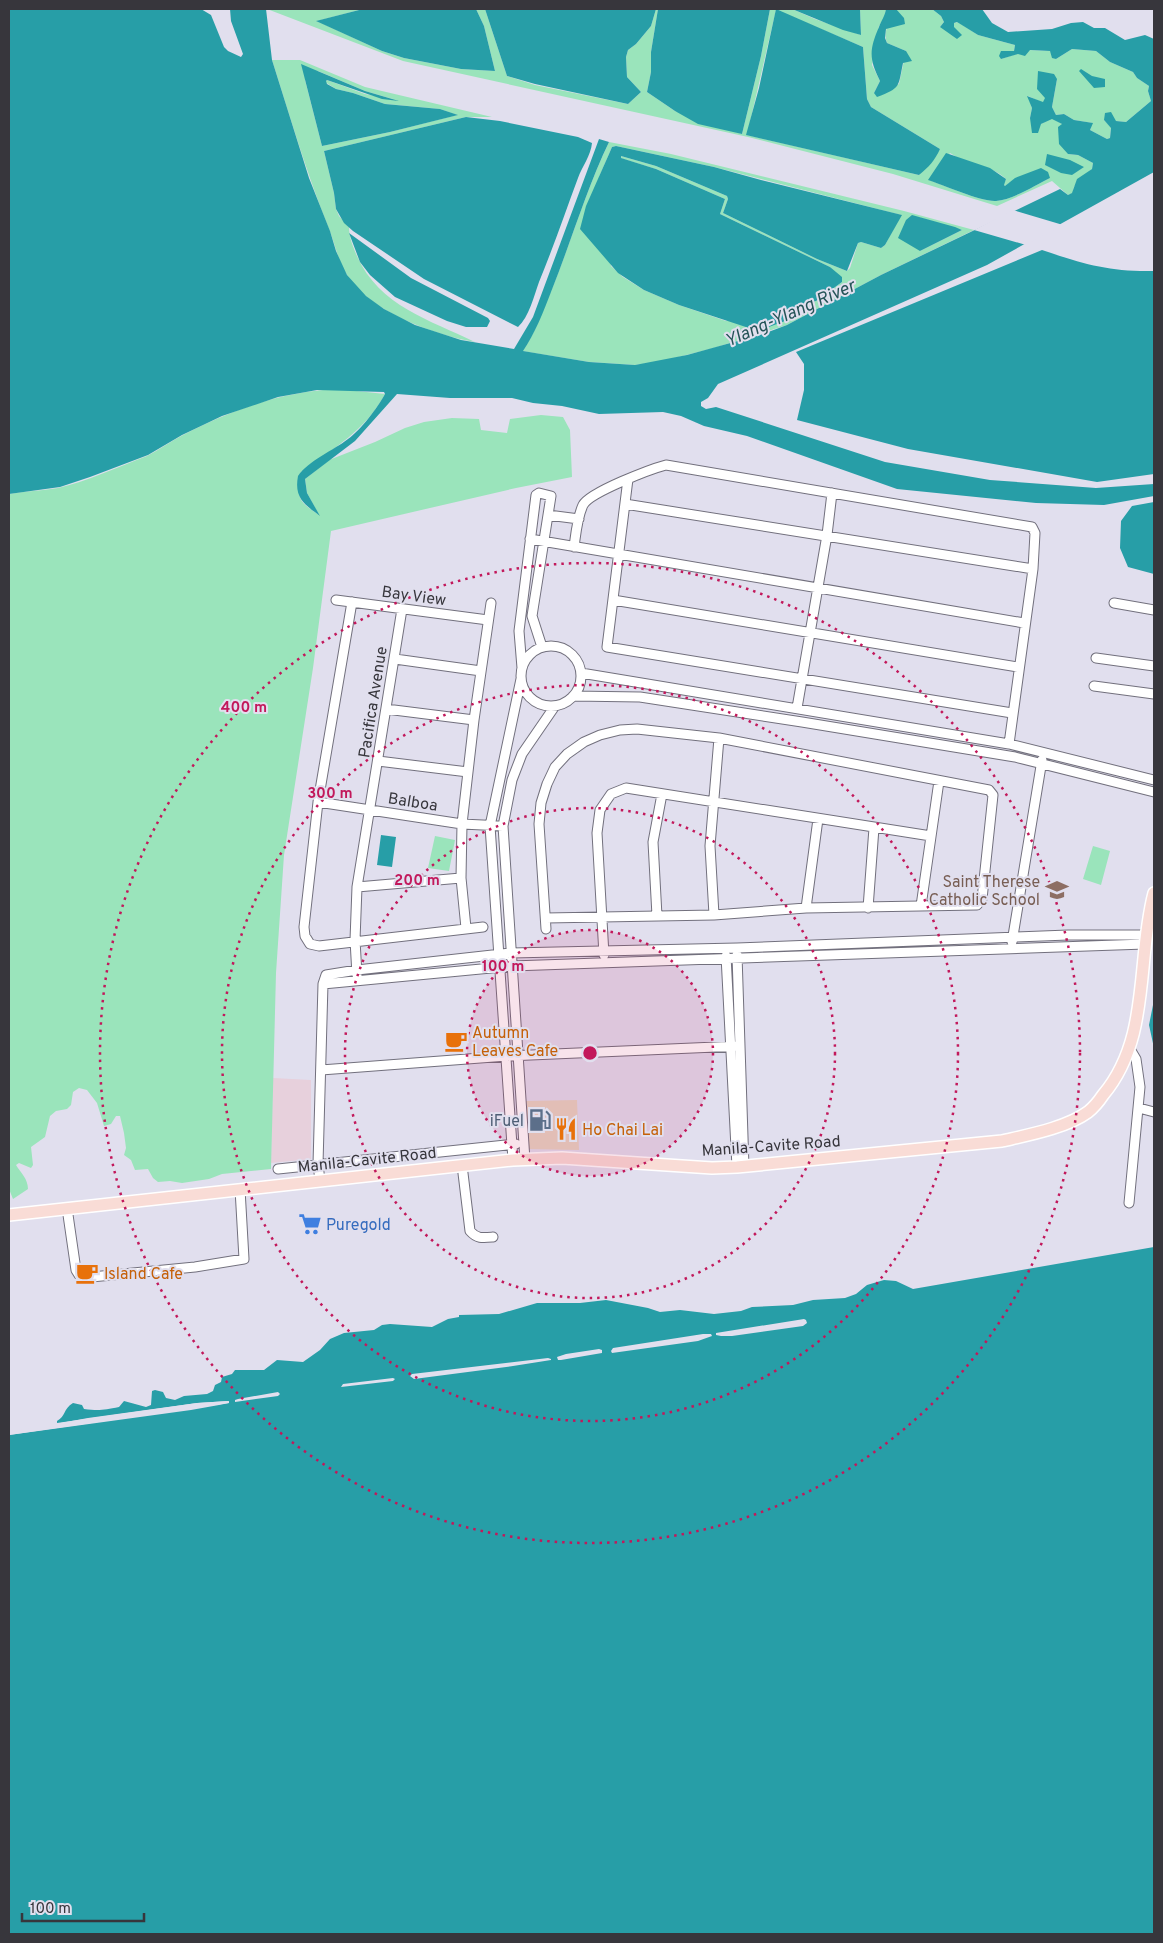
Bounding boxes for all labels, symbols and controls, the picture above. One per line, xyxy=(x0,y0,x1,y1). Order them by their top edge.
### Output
water label: Ylang-Ylang River xyxy=(722,274,861,353)
street label: Bay View xyxy=(380,583,447,611)
street label: Pacifica Avenue xyxy=(355,645,393,760)
text: 400 m xyxy=(221,699,267,718)
text: 300 m xyxy=(307,785,353,804)
street label: Balboa xyxy=(386,789,439,817)
text: 200 m xyxy=(394,872,440,891)
place label: Saint Therese Catholic School xyxy=(929,873,1040,911)
school or university icon: Saint Therese Catholic School xyxy=(1044,877,1070,903)
text: 100 m xyxy=(482,958,524,977)
place label: Autumn Leaves Cafe xyxy=(472,1024,558,1062)
cafe icon: Autumn Leaves Cafe xyxy=(443,1028,469,1054)
centre of rings xyxy=(581,1044,599,1062)
fuel station icon: iFuel xyxy=(527,1107,553,1133)
place label: iFuel xyxy=(490,1112,524,1132)
restaurant icon: Ho Chai Lai xyxy=(553,1116,579,1142)
place label: Ho Chai Lai xyxy=(582,1121,663,1141)
street label: Manila-Cavite Road xyxy=(701,1132,841,1162)
street label: Manila-Cavite Road xyxy=(297,1144,438,1178)
supermarket icon: Puregold xyxy=(297,1211,323,1237)
place label: Puregold xyxy=(326,1216,391,1236)
cafe icon: Island Cafe xyxy=(74,1260,100,1286)
place label: Island Cafe xyxy=(104,1265,183,1285)
scale bar xyxy=(22,1890,145,1922)
text: 100 m xyxy=(30,1900,71,1919)

